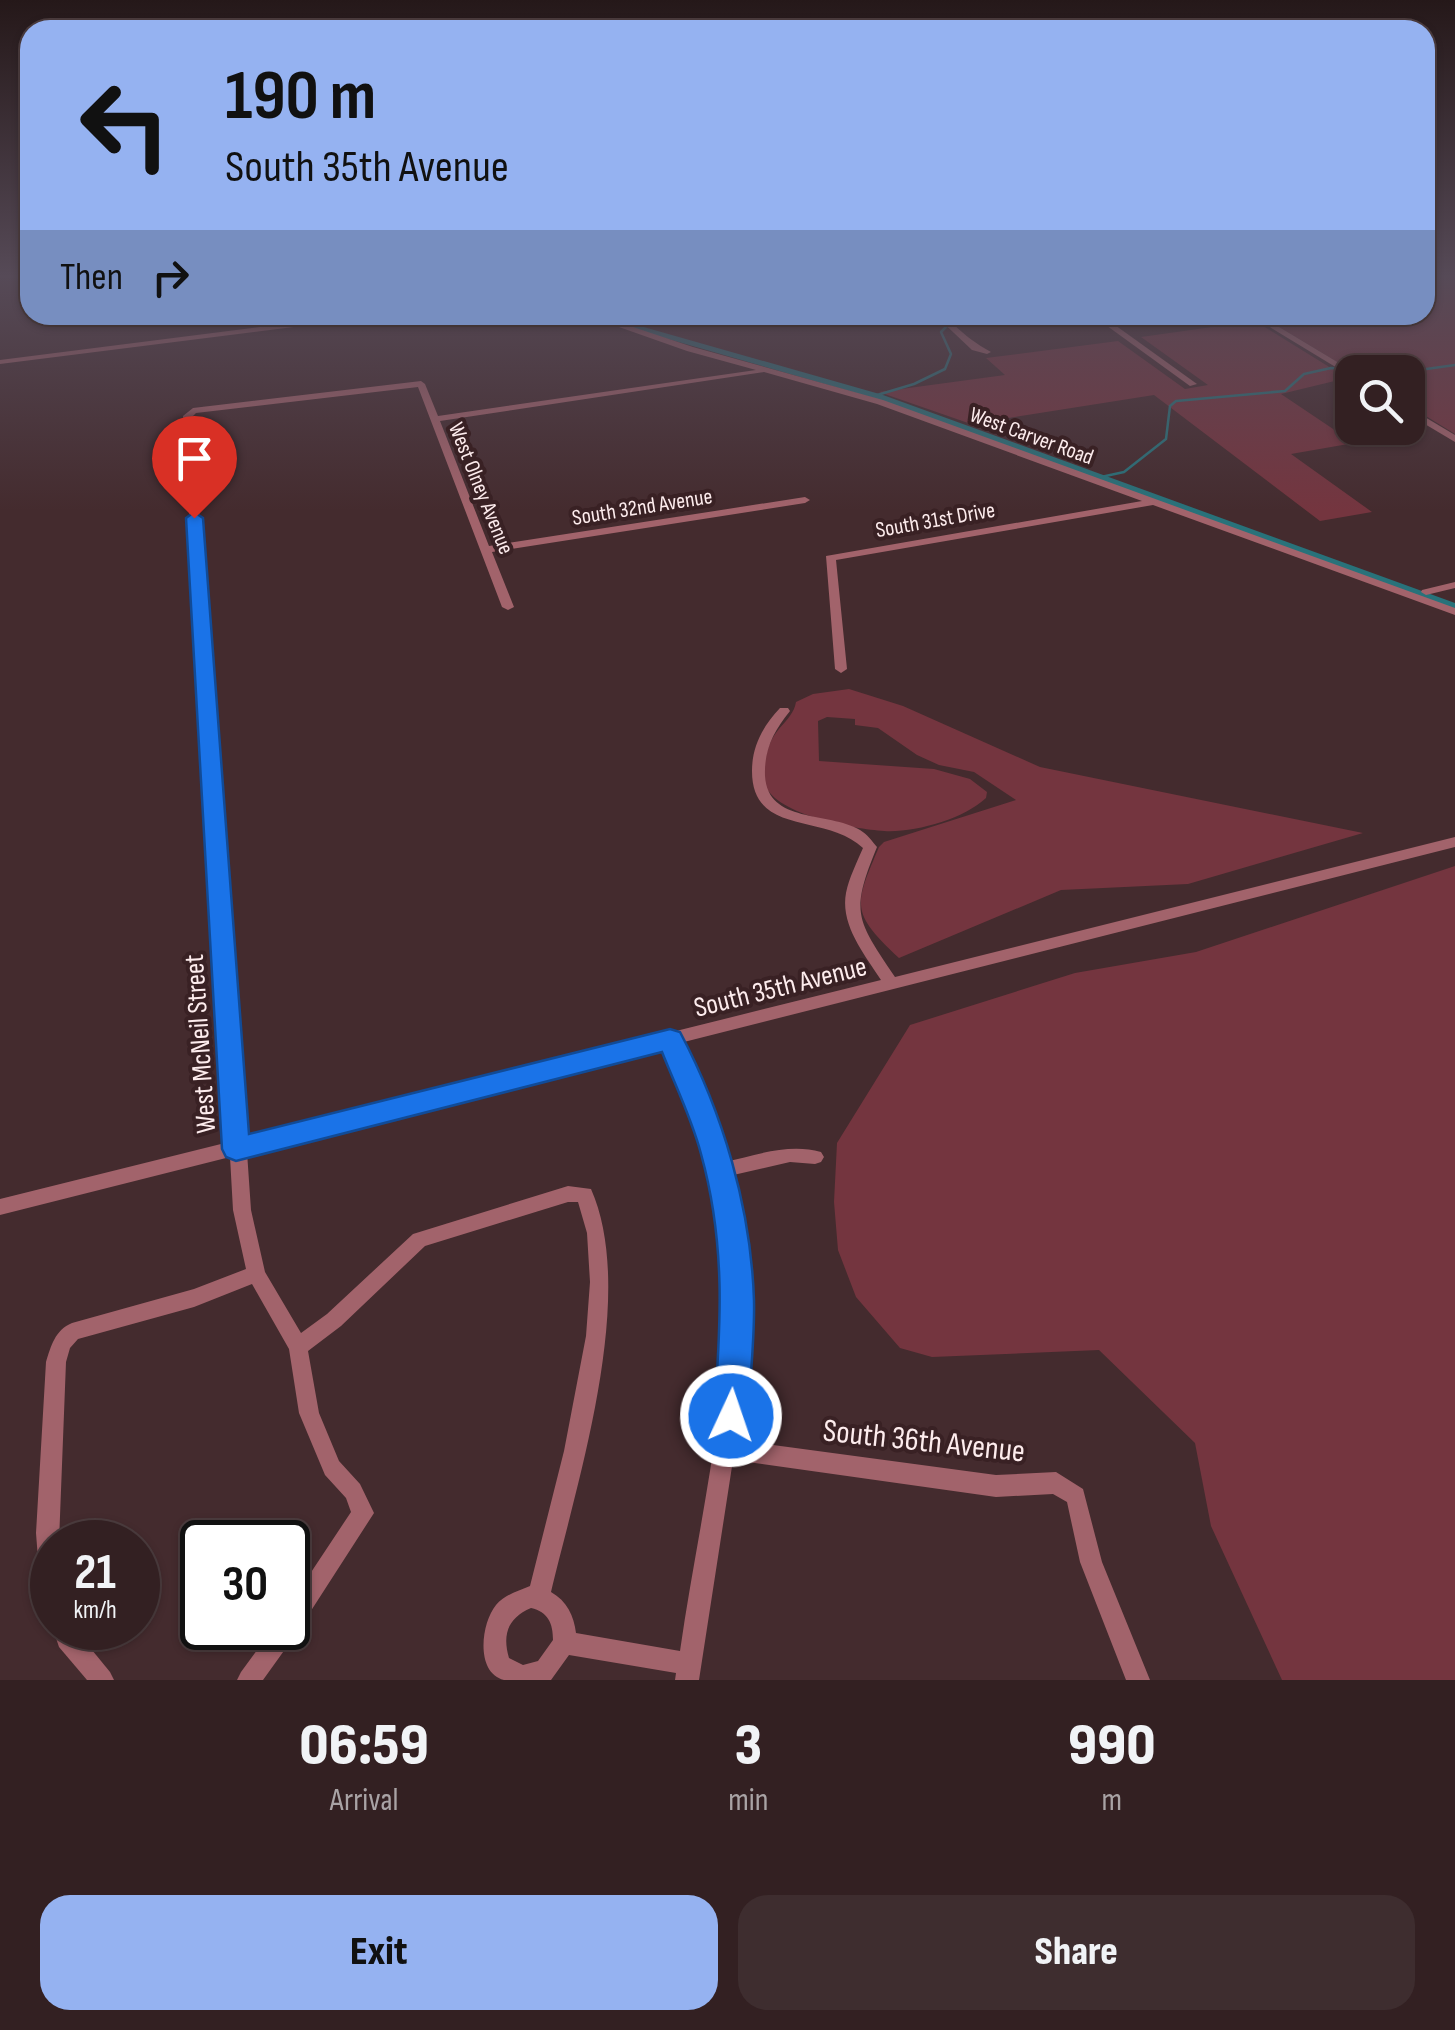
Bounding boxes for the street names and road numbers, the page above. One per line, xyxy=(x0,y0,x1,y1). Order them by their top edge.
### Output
street label: West Carver Road xyxy=(966,402,1097,471)
street label: West Olney Avenue xyxy=(442,419,519,558)
street label: South 32nd Avenue xyxy=(570,483,714,532)
street label: South 31st Drive xyxy=(873,497,997,544)
street label: South 35th Avenue xyxy=(691,950,870,1025)
street label: West McNeil Street xyxy=(178,953,223,1135)
street label: South 36th Avenue xyxy=(821,1411,1027,1471)

